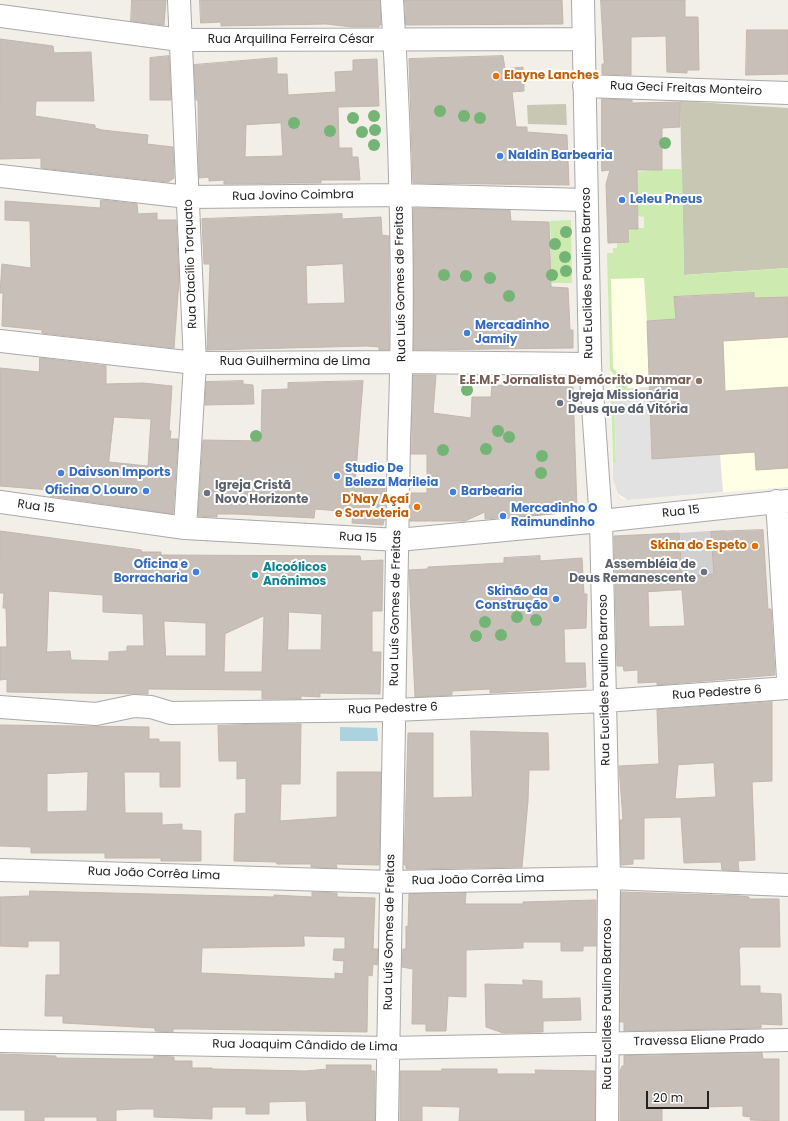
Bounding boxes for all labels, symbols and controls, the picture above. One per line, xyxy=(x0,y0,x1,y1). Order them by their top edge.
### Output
street label: Rua Arquilina Ferreira César xyxy=(208,33,374,47)
place label: Elayne Lanches xyxy=(504,69,599,83)
marker: Elayne Lanches xyxy=(491,71,501,81)
street label: Rua Geci Freitas Monteiro xyxy=(610,79,762,99)
place label: Naldin Barbearia xyxy=(508,149,613,163)
marker: Naldin Barbearia xyxy=(495,151,505,161)
street label: Rua Euclides Paulino Barroso xyxy=(579,187,597,359)
street label: Rua Jovino Coimbra xyxy=(232,188,354,204)
place label: Leleu Pneus xyxy=(630,193,702,207)
marker: Leleu Pneus xyxy=(617,195,627,205)
street label: Rua Otacílio Torquato xyxy=(182,199,200,329)
street label: Rua Luís Gomes de Freitas xyxy=(392,206,410,362)
place label: Mercadinho Jamily xyxy=(475,319,549,347)
marker: Mercadinho Jamily xyxy=(462,328,472,338)
street label: Rua Guilhermina de Lima xyxy=(220,355,370,369)
place label: E.E.M.F Jornalista Demócrito Dummar xyxy=(459,374,691,388)
marker: E.E.M.F Jornalista Demócrito Dummar xyxy=(694,376,704,386)
place label: Igreja Missionária Deus que dá Vitória xyxy=(568,389,688,417)
marker: Igreja Missionária Deus que dá Vitória xyxy=(555,398,565,408)
place label: Studio De Beleza Marileia xyxy=(345,462,438,490)
place label: Daivson Imports xyxy=(69,466,171,480)
marker: Daivson Imports xyxy=(56,468,66,478)
marker: Studio De Beleza Marileia xyxy=(332,471,342,481)
place label: Igreja Cristã Novo Horizonte xyxy=(215,479,308,507)
place label: Oficina O Louro xyxy=(45,484,138,498)
place label: Barbearia xyxy=(461,485,523,499)
marker: Oficina O Louro xyxy=(141,486,151,496)
marker: Barbearia xyxy=(448,487,458,497)
marker: Igreja Cristã Novo Horizonte xyxy=(202,488,212,498)
place label: D'Nay Açaí e Sorveteria xyxy=(335,493,409,521)
street label: Rua 15 xyxy=(16,497,56,517)
marker: D'Nay Açaí e Sorveteria xyxy=(412,502,422,512)
place label: Mercadinho O Raimundinho xyxy=(511,502,597,530)
street label: Rua 15 xyxy=(662,503,700,521)
marker: Mercadinho O Raimundinho xyxy=(498,511,508,521)
street label: Rua 15 xyxy=(339,530,377,546)
street label: Rua Luís Gomes de Freitas xyxy=(387,530,405,686)
place label: Skina do Espeto xyxy=(650,539,747,553)
marker: Skina do Espeto xyxy=(750,541,760,551)
place label: Oficina e Borracharia xyxy=(114,558,188,586)
place label: Assembléia de Deus Remanescente xyxy=(569,558,696,586)
place label: Alcoólicos Anônimos xyxy=(263,561,327,589)
marker: Oficina e Borracharia xyxy=(191,567,201,577)
marker: Assembléia de Deus Remanescente xyxy=(699,567,709,577)
marker: Alcoólicos Anônimos xyxy=(250,570,260,580)
place label: Skinão da Construção xyxy=(475,585,548,613)
marker: Skinão da Construção xyxy=(551,594,561,604)
street label: Rua Euclides Paulino Barroso xyxy=(596,594,614,766)
street label: Rua Pedestre 6 xyxy=(672,683,762,703)
street label: Rua Pedestre 6 xyxy=(348,700,438,718)
street label: Rua Luís Gomes de Freitas xyxy=(381,854,399,1010)
street label: Rua João Corrêa Lima xyxy=(87,864,221,884)
street label: Rua João Corrêa Lima xyxy=(412,872,544,888)
street label: Rua Euclides Paulino Barroso xyxy=(601,918,615,1090)
street label: Travessa Eliane Prado xyxy=(633,1033,765,1049)
street label: Rua Joaquim Cândido de Lima xyxy=(212,1037,398,1055)
scale bar xyxy=(648,1083,711,1109)
text: 20 m xyxy=(653,1089,683,1106)

